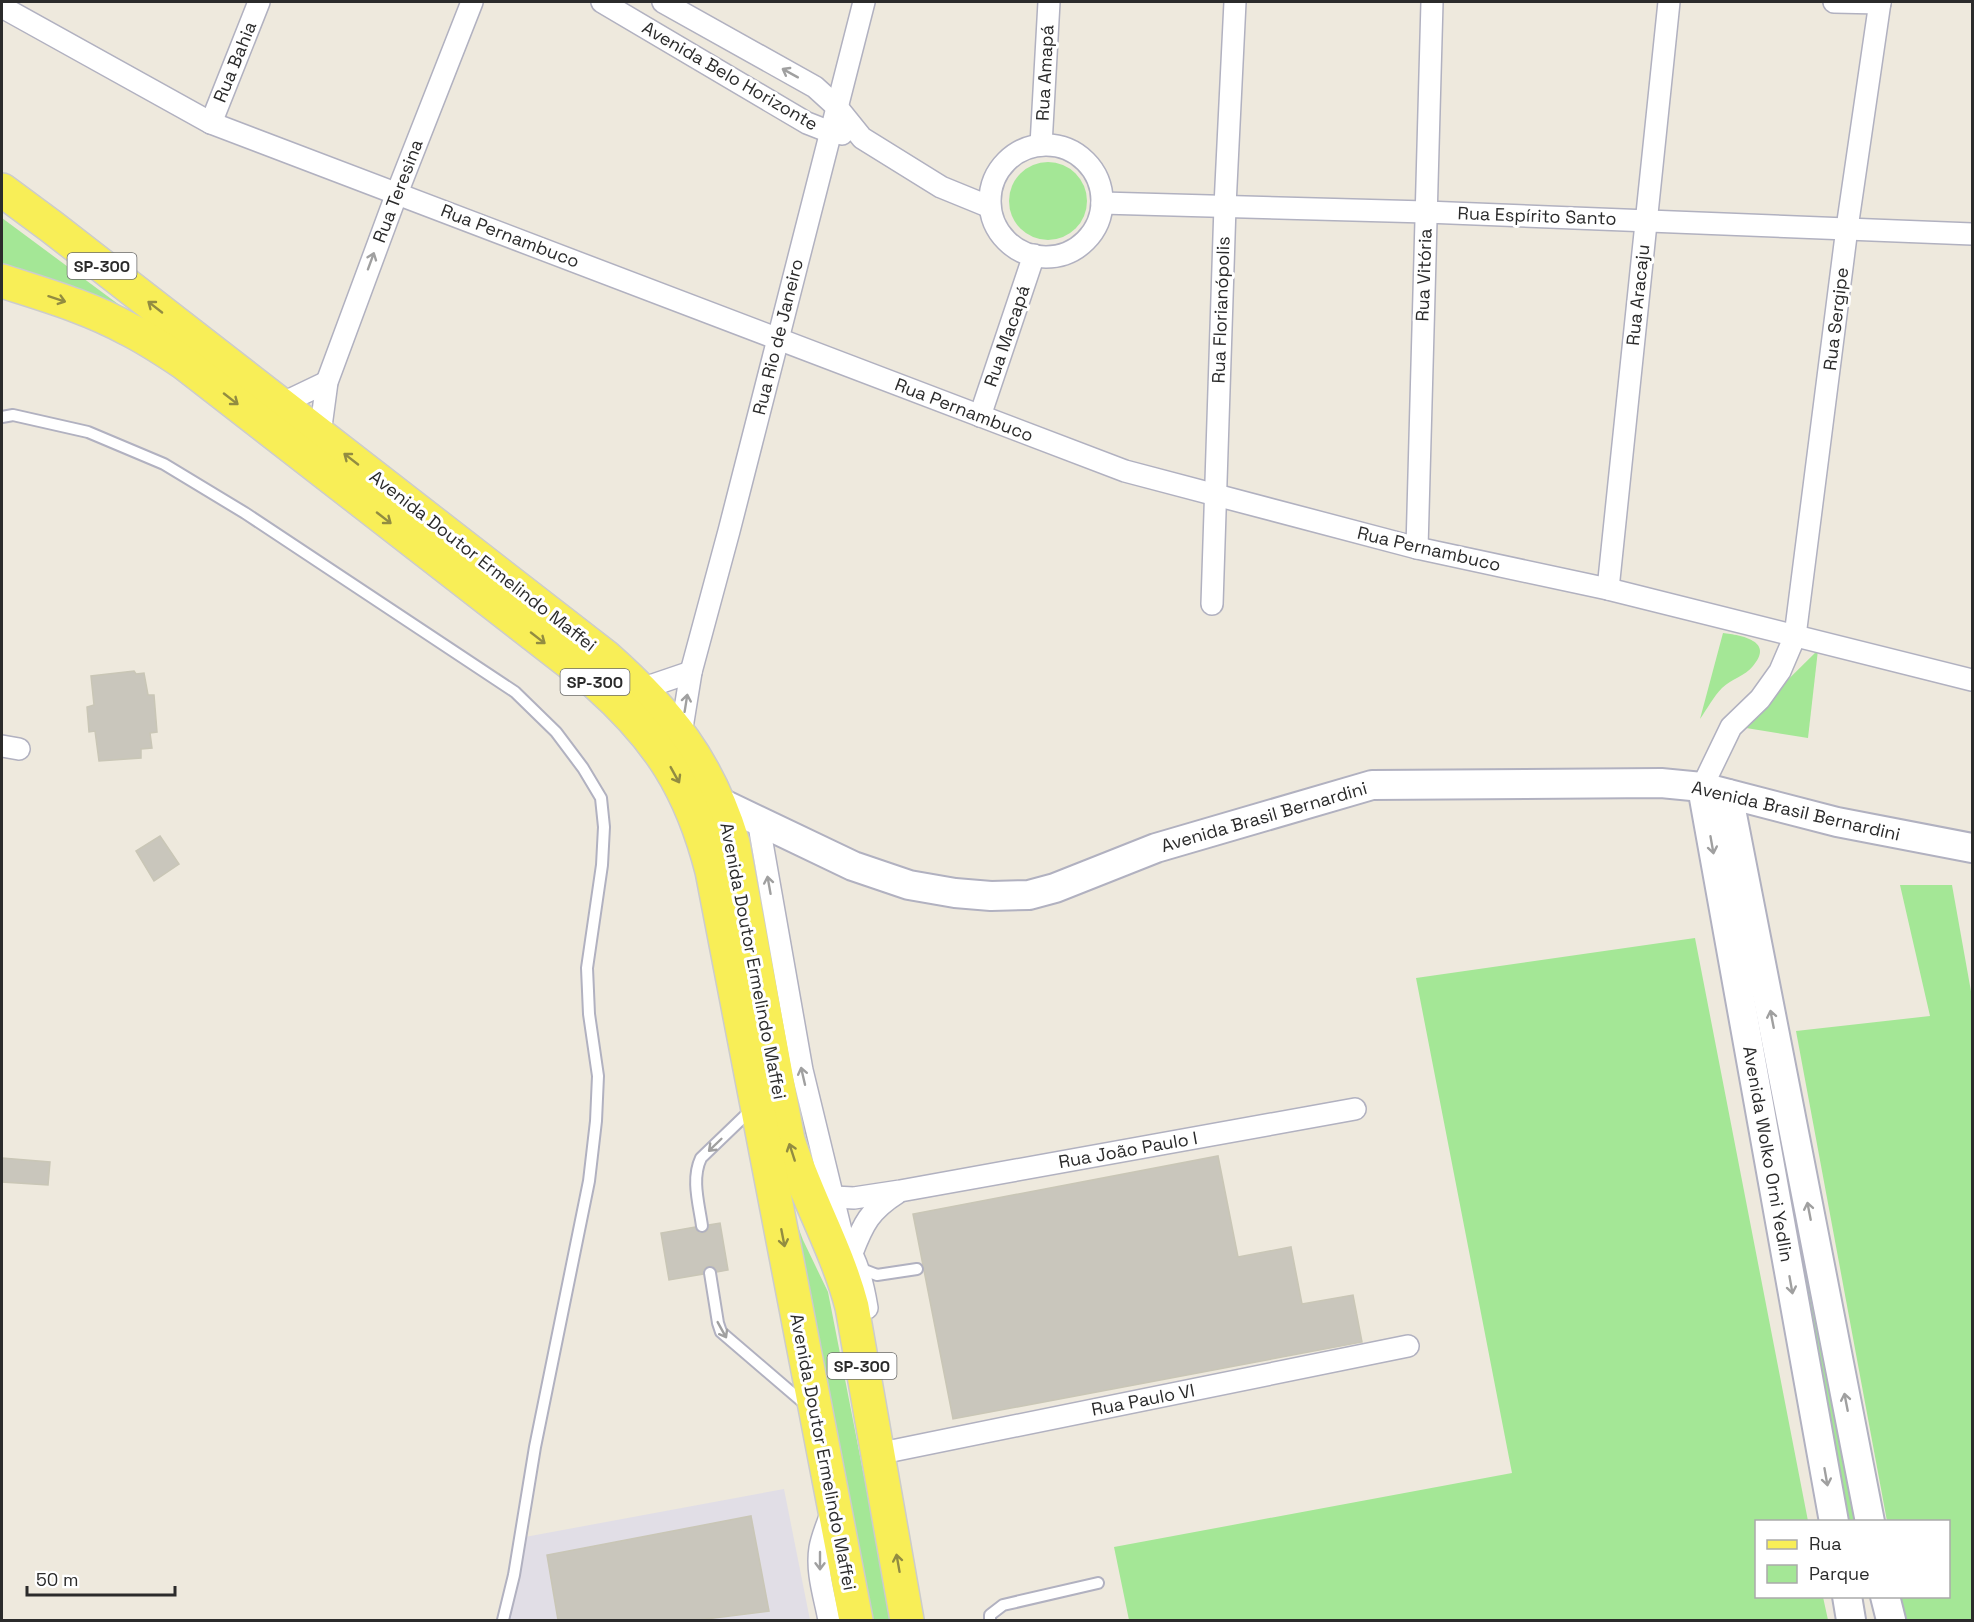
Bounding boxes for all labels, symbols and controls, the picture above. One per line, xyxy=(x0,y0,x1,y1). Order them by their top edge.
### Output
street label: Avenida Belo Horizonte xyxy=(638,16,822,135)
street label: Rua Bahia xyxy=(208,18,261,106)
street label: Rua Amapá xyxy=(1030,24,1059,122)
one-way arrow xyxy=(782,67,799,79)
street label: Rua Teresina xyxy=(367,136,428,246)
street label: Rua Pernambuco xyxy=(438,199,583,273)
street label: Rua Espírito Santo xyxy=(1457,201,1617,230)
street label: Rua Vitória xyxy=(1410,228,1437,322)
street label: Rua Florianópolis xyxy=(1206,236,1235,384)
street label: Rua Aracaju xyxy=(1621,243,1654,347)
one-way arrow xyxy=(367,252,378,271)
road number: SP-300 xyxy=(68,253,136,279)
street label: Rua Rio de Janeiro xyxy=(747,256,808,417)
street label: Rua Sergipe xyxy=(1818,266,1853,372)
street label: Rua Macapá xyxy=(978,282,1035,390)
one-way arrow xyxy=(47,294,66,305)
one-way arrow xyxy=(147,301,163,314)
street label: Rua Pernambuco xyxy=(892,373,1037,447)
one-way arrow xyxy=(222,392,238,405)
one-way arrow xyxy=(343,452,359,465)
street label: Avenida Doutor Ermelindo Maffei xyxy=(365,465,601,656)
one-way arrow xyxy=(376,512,392,525)
street label: Rua Pernambuco xyxy=(1355,521,1503,576)
one-way arrow xyxy=(530,632,546,644)
road number: SP-300 xyxy=(560,669,630,695)
one-way arrow xyxy=(680,693,691,713)
one-way arrow xyxy=(669,766,681,783)
street label: Avenida Brasil Bernardini xyxy=(1690,775,1903,846)
street label: Avenida Brasil Bernardini xyxy=(1158,776,1370,857)
street label: Avenida Doutor Ermelindo Maffei xyxy=(715,821,792,1101)
one-way arrow xyxy=(1707,835,1718,854)
one-way arrow xyxy=(764,875,775,895)
one-way arrow xyxy=(1766,1010,1777,1030)
street label: Avenida Wolko Orni Yedlin xyxy=(1738,1044,1799,1264)
one-way arrow xyxy=(797,1067,809,1086)
street label: Rua João Paulo I xyxy=(1057,1126,1199,1173)
one-way arrow xyxy=(708,1137,723,1152)
one-way arrow xyxy=(786,1143,797,1162)
one-way arrow xyxy=(1803,1202,1814,1221)
one-way arrow xyxy=(778,1228,789,1248)
one-way arrow xyxy=(1786,1275,1797,1294)
street label: Avenida Doutor Ermelindo Maffei xyxy=(785,1312,862,1592)
one-way arrow xyxy=(716,1321,728,1338)
road number: SP-300 xyxy=(828,1353,896,1379)
street label: Rua Paulo VI xyxy=(1089,1378,1196,1421)
one-way arrow xyxy=(1840,1393,1851,1413)
one-way arrow xyxy=(1820,1467,1831,1486)
legend xyxy=(1755,1520,1950,1598)
text: Rua xyxy=(1809,1532,1842,1555)
one-way arrow xyxy=(814,1551,826,1571)
one-way arrow xyxy=(892,1553,903,1573)
scale bar xyxy=(27,1559,176,1597)
text: Parque xyxy=(1809,1562,1870,1585)
text: 50 m xyxy=(36,1568,78,1591)

